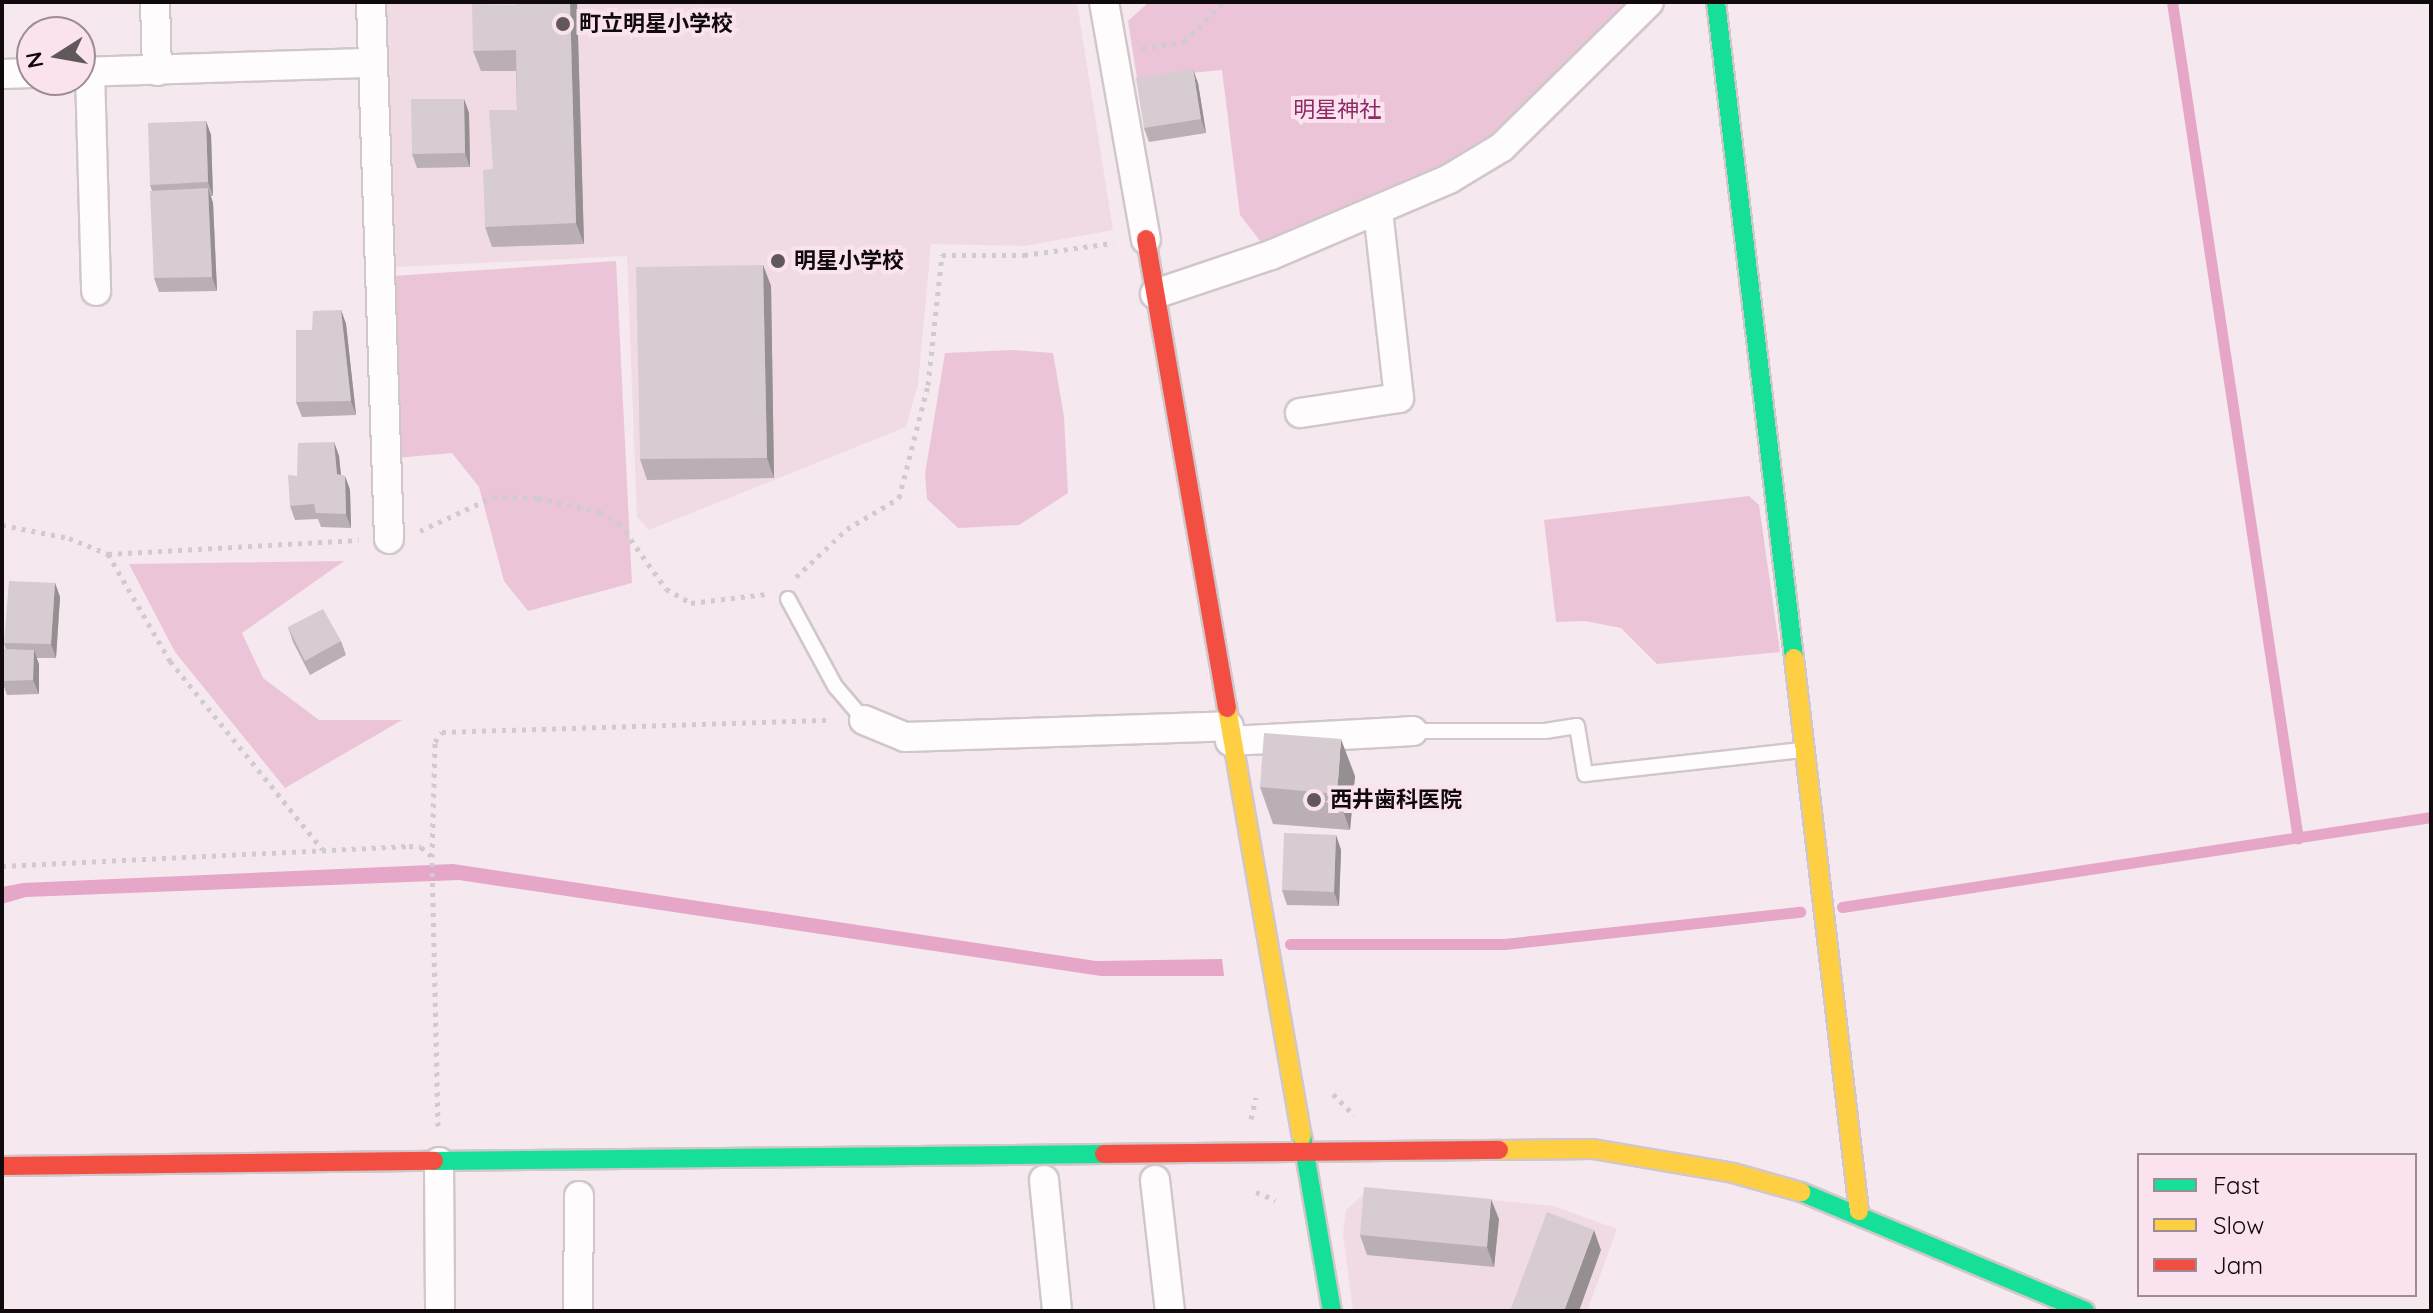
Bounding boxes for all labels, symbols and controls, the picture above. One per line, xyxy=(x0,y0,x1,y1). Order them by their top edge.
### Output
place label: 町立明星小学校 xyxy=(579,11,733,37)
marker: 町立明星小学校 xyxy=(554,15,572,33)
north arrow xyxy=(16,16,96,96)
text: N xyxy=(19,50,50,71)
park label: 明星神社 xyxy=(1293,97,1381,123)
place label: 明星小学校 xyxy=(794,248,904,274)
marker: 明星小学校 xyxy=(769,252,787,270)
place label: 西井歯科医院 xyxy=(1330,787,1462,813)
marker: 西井歯科医院 xyxy=(1305,791,1323,809)
legend xyxy=(2137,1153,2417,1297)
text: Fast xyxy=(2213,1170,2260,1200)
text: Slow xyxy=(2213,1210,2264,1240)
text: Jam xyxy=(2213,1250,2263,1280)

